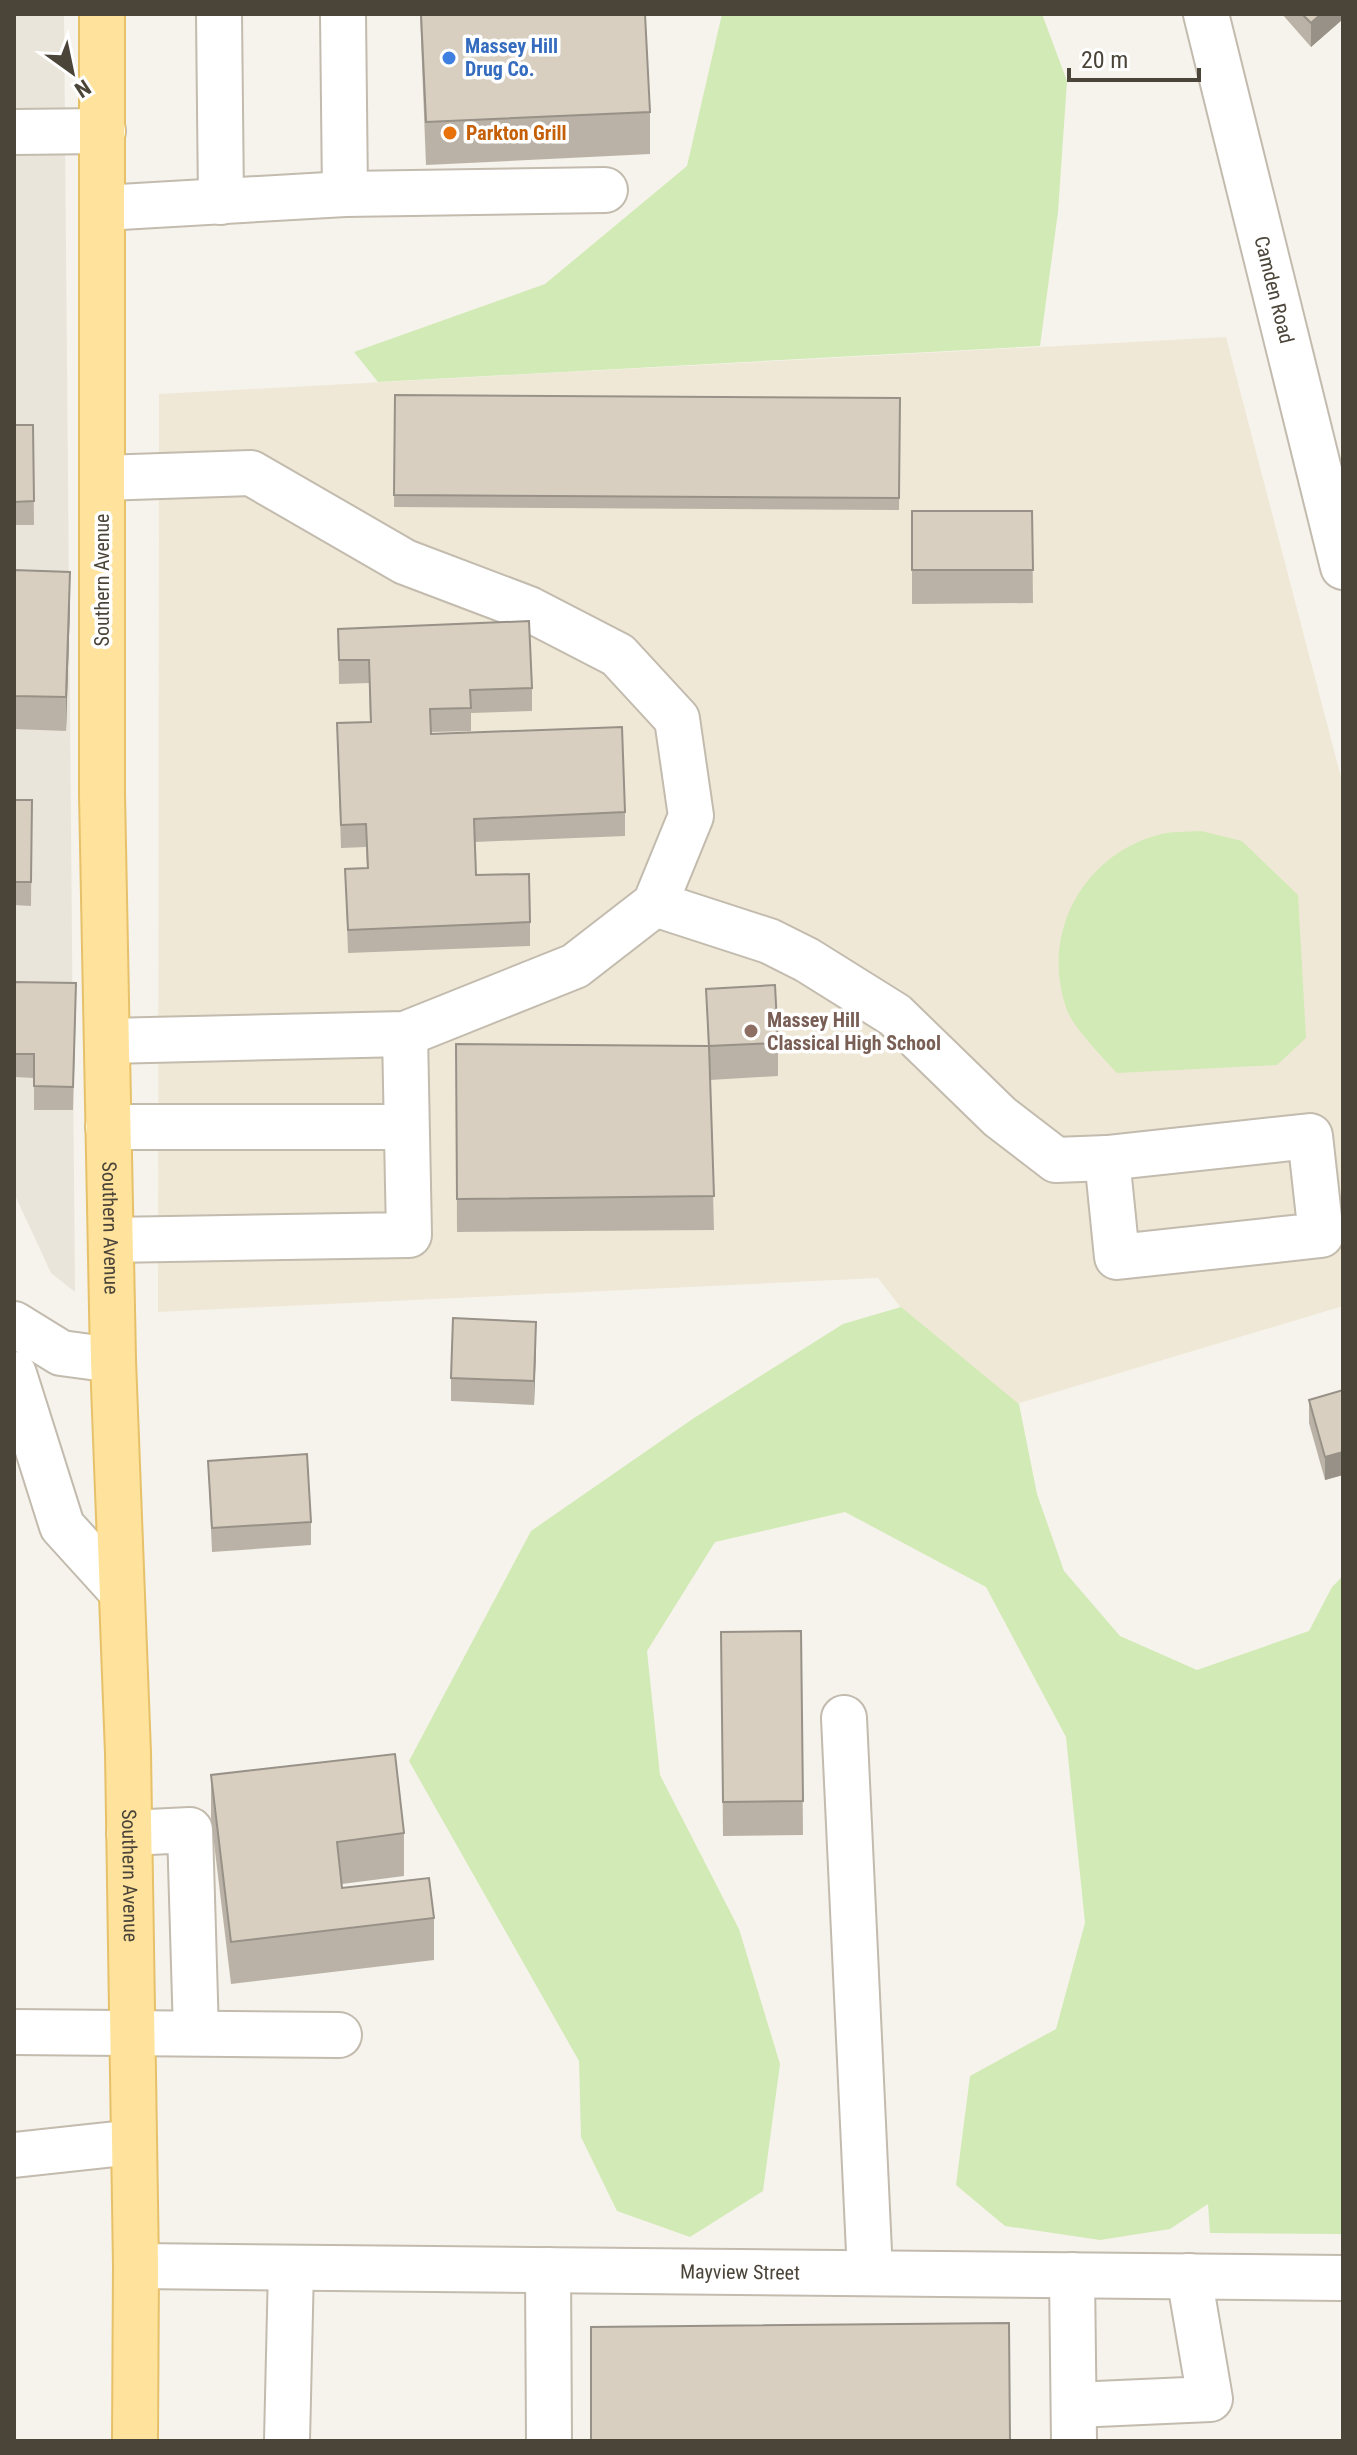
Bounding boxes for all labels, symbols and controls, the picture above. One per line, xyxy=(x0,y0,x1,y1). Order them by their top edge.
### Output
north arrow xyxy=(32,32,112,112)
scale bar xyxy=(1069,32,1199,82)
place label: Massey Hill Drug Co. xyxy=(465,34,558,81)
text: 20 m xyxy=(1081,46,1128,74)
marker: Massey Hill Drug Co. xyxy=(440,49,458,67)
text: N xyxy=(70,74,95,103)
place label: Parkton Grill xyxy=(466,121,567,145)
marker: Parkton Grill xyxy=(441,124,459,142)
street label: Camden Road xyxy=(1249,234,1299,346)
street label: Southern Avenue xyxy=(90,514,114,646)
place label: Massey Hill Classical High School xyxy=(767,1008,941,1055)
marker: Massey Hill Classical High School xyxy=(742,1022,760,1040)
street label: Southern Avenue xyxy=(97,1161,124,1295)
street label: Southern Avenue xyxy=(117,1809,143,1942)
street label: Mayview Street xyxy=(680,2259,800,2285)

